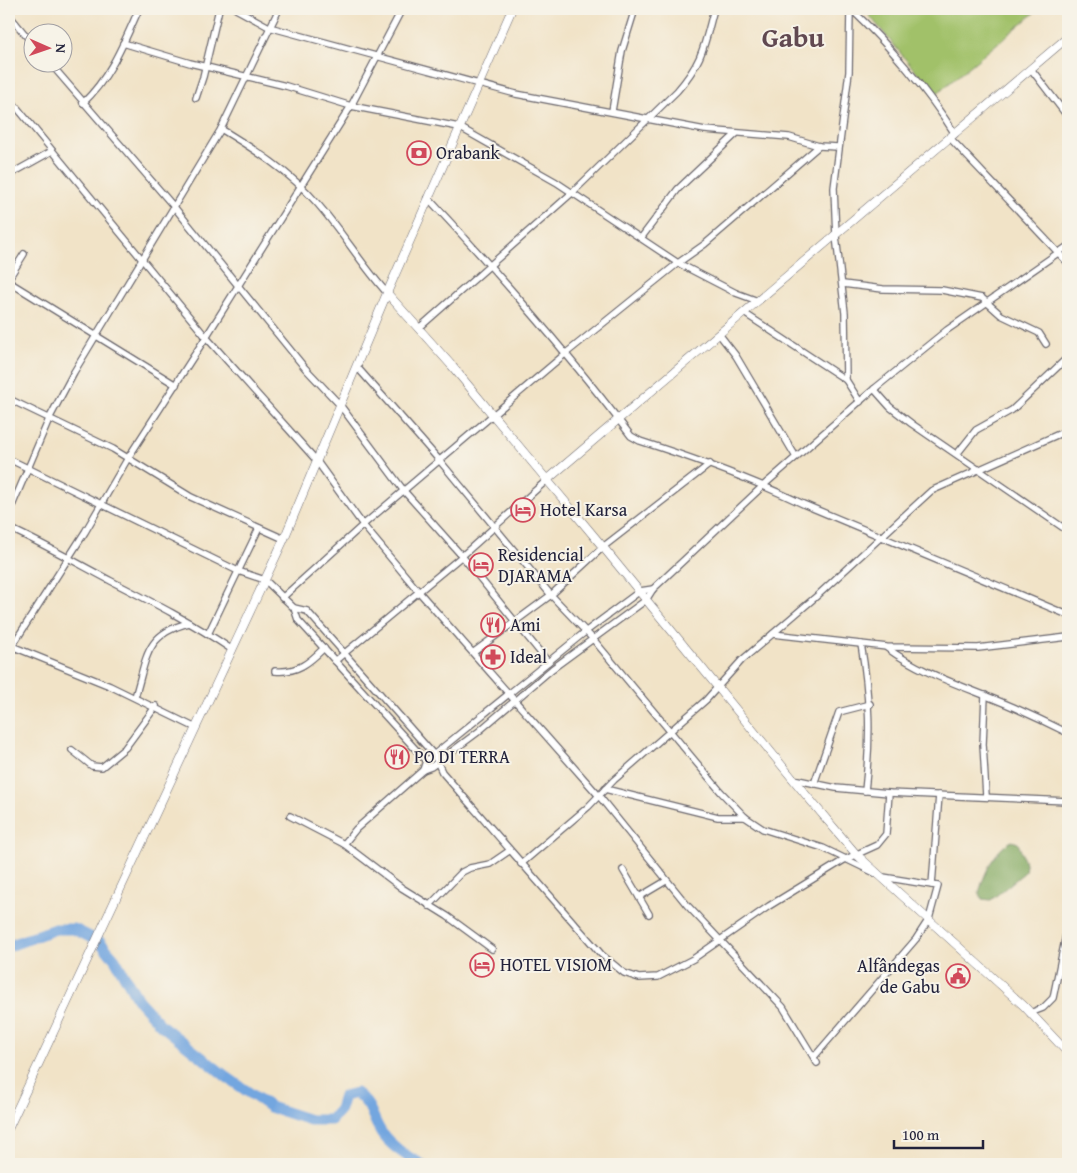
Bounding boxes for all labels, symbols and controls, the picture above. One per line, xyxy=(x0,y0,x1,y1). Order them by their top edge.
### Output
district label: Gabu xyxy=(762,16,824,57)
north arrow xyxy=(22,22,72,72)
text: N xyxy=(51,43,71,54)
place label: Orabank xyxy=(436,139,501,166)
bank icon: Orabank xyxy=(406,140,432,166)
place label: Hotel Karsa xyxy=(540,496,628,523)
hotel icon: Hotel Karsa xyxy=(510,497,536,523)
place label: Residencial DJARAMA xyxy=(498,541,584,589)
hotel icon: Residencial DJARAMA xyxy=(468,552,494,578)
place label: Ami xyxy=(510,611,541,638)
restaurant icon: Ami xyxy=(480,612,506,638)
place label: Ideal xyxy=(510,643,547,670)
pharmacy icon: Ideal xyxy=(480,644,506,670)
place label: PO DI TERRA xyxy=(414,743,510,770)
restaurant icon: PO DI TERRA xyxy=(384,744,410,770)
place label: HOTEL VISIOM xyxy=(500,951,612,978)
hotel icon: HOTEL VISIOM xyxy=(469,952,495,978)
place label: Alfândegas de Gabu xyxy=(857,952,940,1000)
public building icon: Alfândegas de Gabu xyxy=(945,963,971,989)
scale bar xyxy=(894,1118,983,1150)
text: 100 m xyxy=(902,1124,940,1145)

